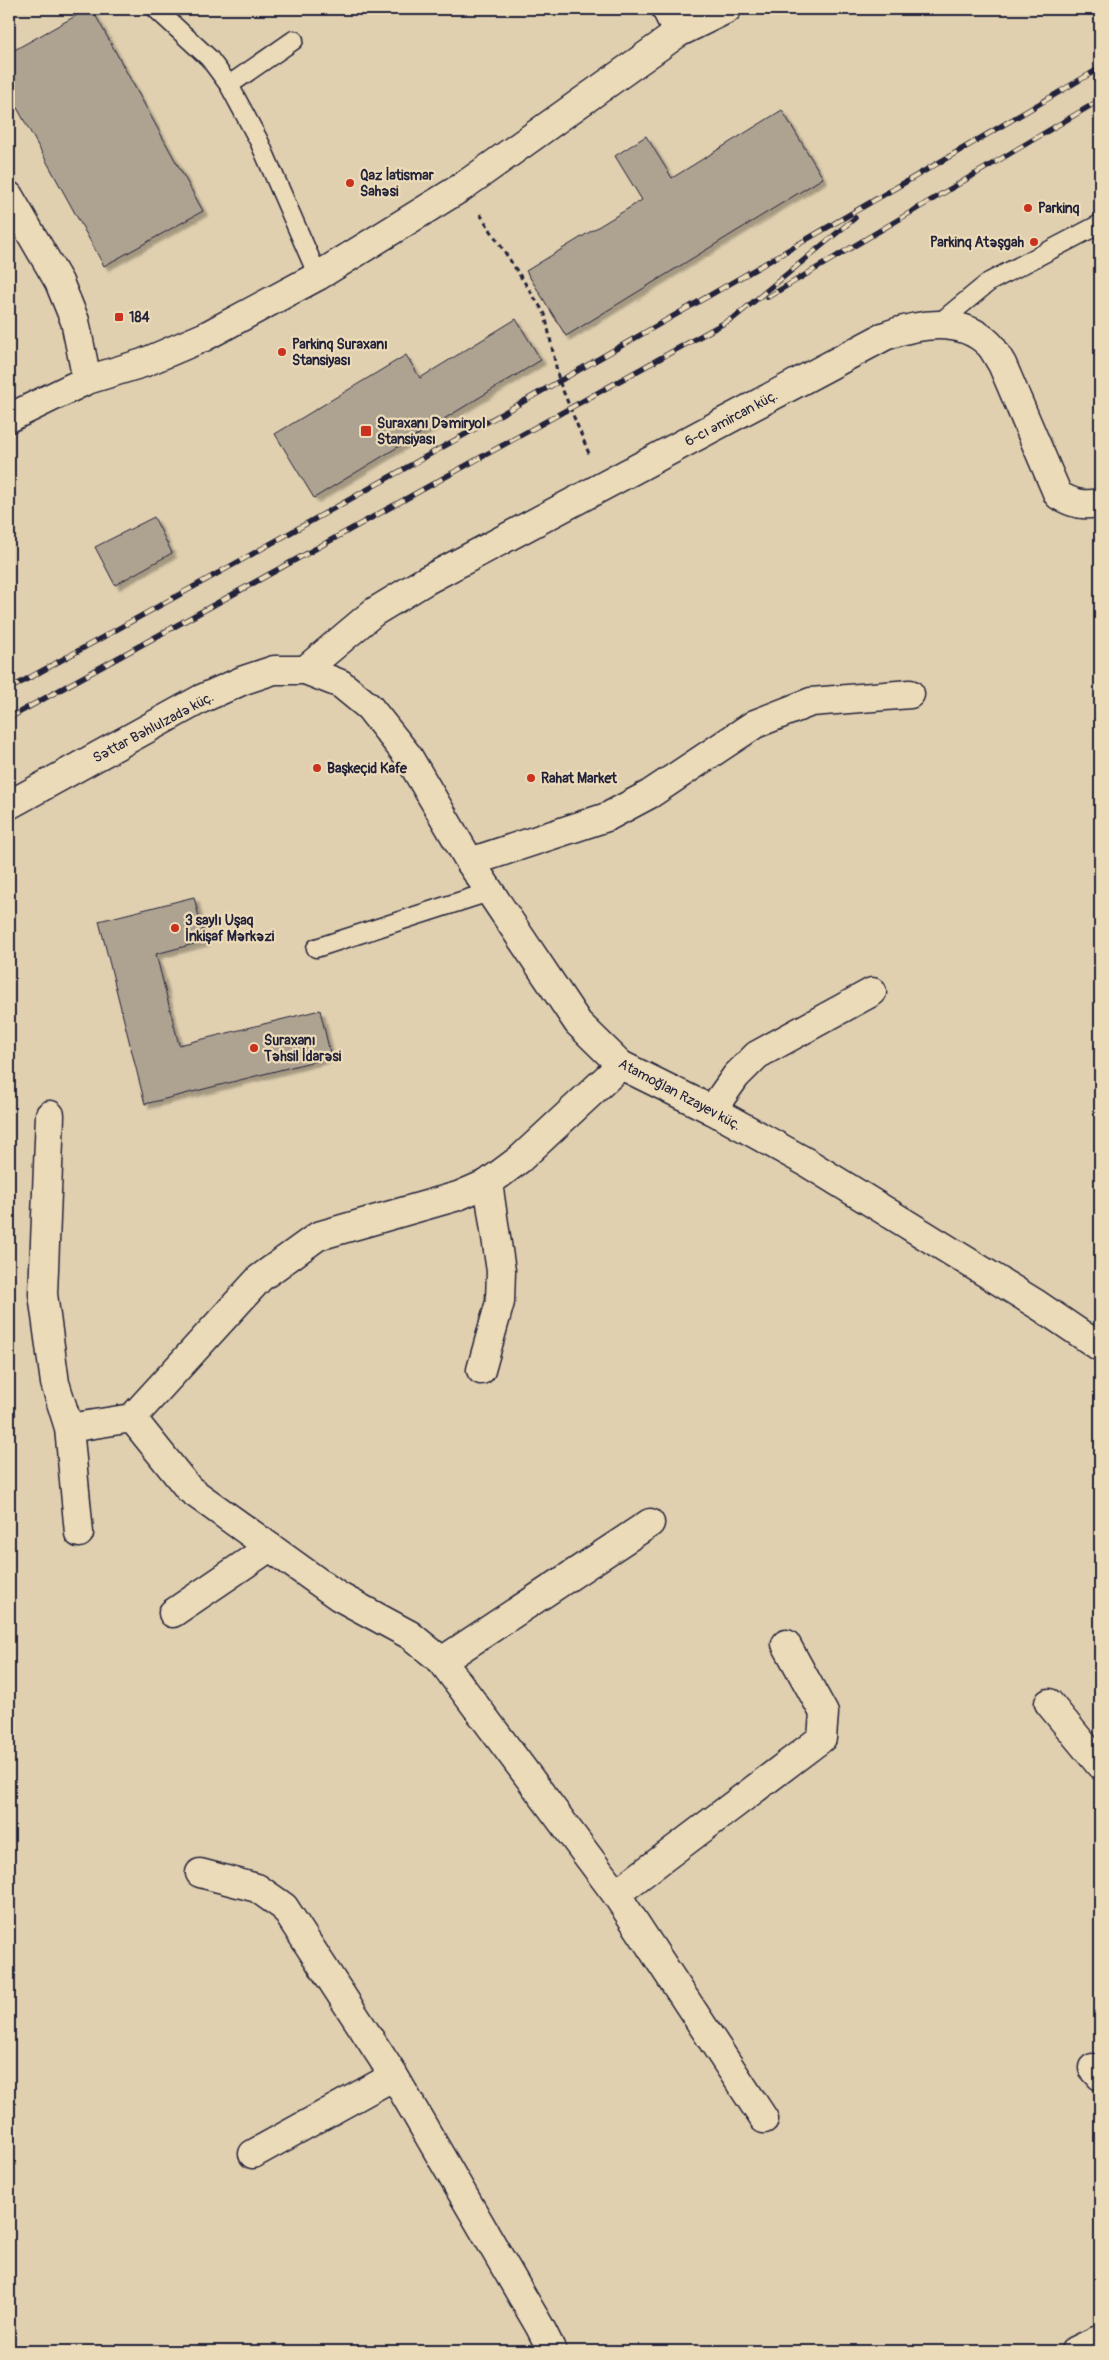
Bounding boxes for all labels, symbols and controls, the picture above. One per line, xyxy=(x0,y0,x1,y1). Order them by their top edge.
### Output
place label: Qaz İatismar Sahəsi xyxy=(360,166,435,200)
marker: Qaz İatismar Sahəsi xyxy=(344,177,356,189)
place label: Parkinq xyxy=(1038,200,1080,217)
marker: Parkinq xyxy=(1022,202,1034,214)
place label: Parkinq Atəşgah xyxy=(930,234,1024,251)
marker: Parkinq Atəşgah xyxy=(1028,236,1040,248)
place label: 184 xyxy=(129,309,151,326)
marker: 184 xyxy=(113,311,125,323)
place label: Parkinq Suraxanı Stansiyası xyxy=(292,336,388,369)
marker: Parkinq Suraxanı Stansiyası xyxy=(276,346,288,358)
street label: 6-cı Əmircan küç. xyxy=(682,387,781,450)
place label: Suraxanı Dəmiryol Stansiyası xyxy=(377,415,485,448)
marker: Suraxanı Dəmiryol Stansiyası xyxy=(359,424,373,438)
street label: Səttar Bəhlulzadə küç. xyxy=(90,688,217,767)
place label: Başkeçid Kafe xyxy=(327,760,408,777)
marker: Başkeçid Kafe xyxy=(311,762,323,774)
place label: Rahat Market xyxy=(541,770,617,787)
marker: Rahat Market xyxy=(525,772,537,784)
place label: 3 saylı Uşaq İnkişaf Mərkəzi xyxy=(185,912,275,945)
marker: 3 saylı Uşaq İnkişaf Mərkəzi xyxy=(169,922,181,934)
place label: Suraxanı Təhsil İdarəsi xyxy=(263,1032,342,1065)
marker: Suraxanı Təhsil İdarəsi xyxy=(248,1042,260,1054)
street label: Atamoğlan Rzayev küç. xyxy=(616,1055,744,1134)

